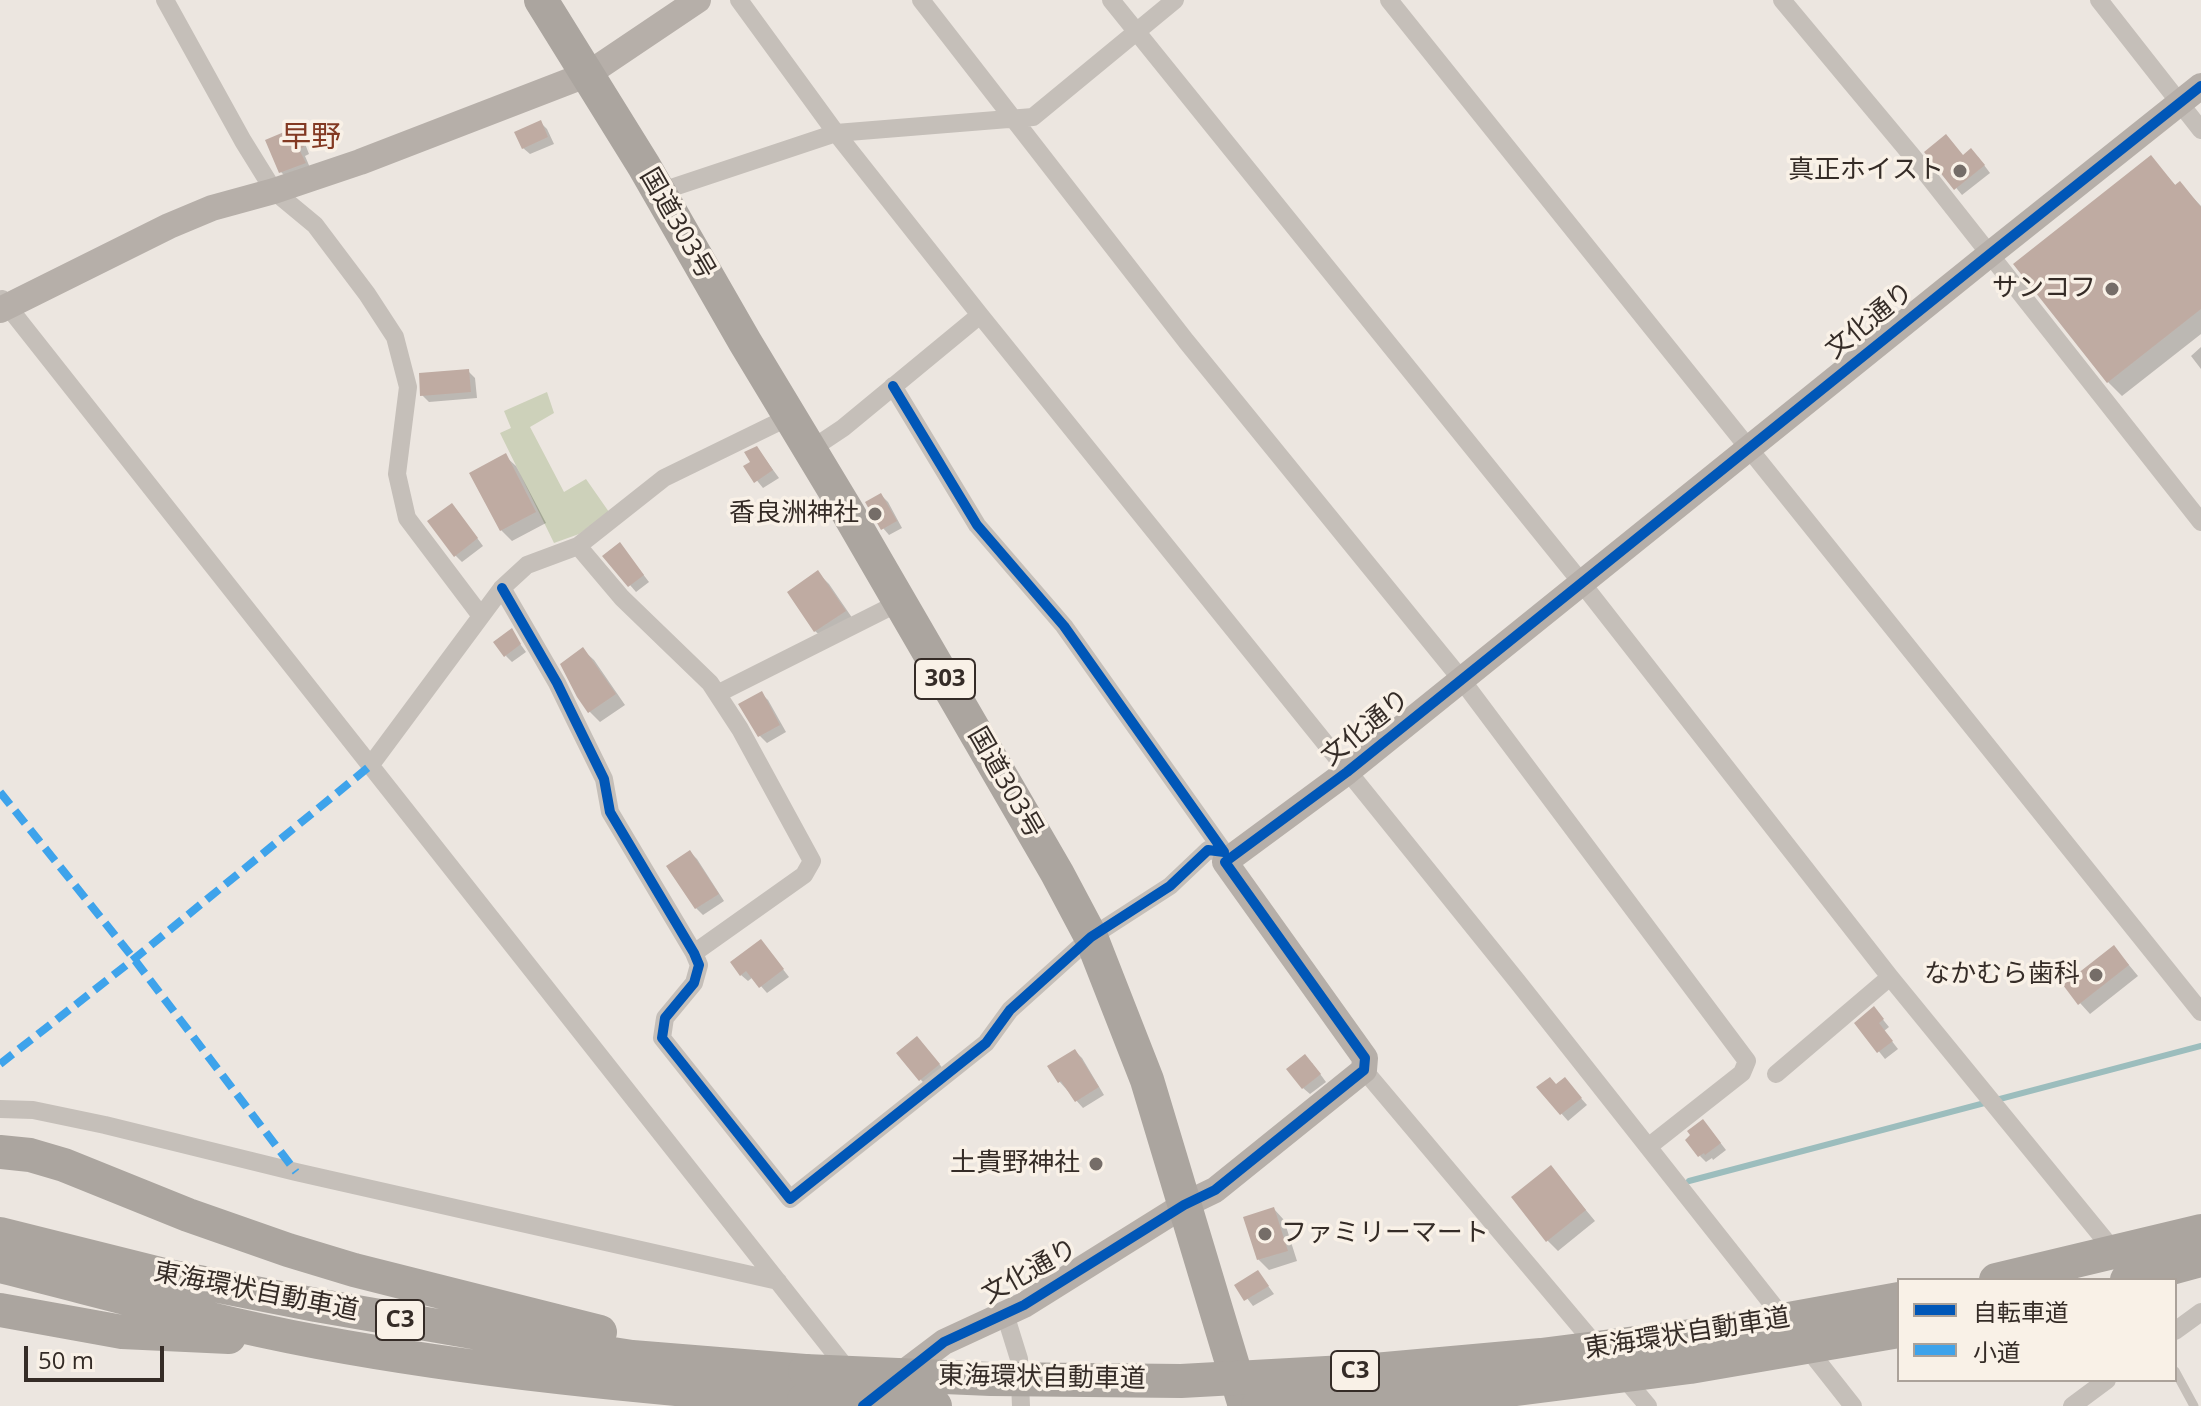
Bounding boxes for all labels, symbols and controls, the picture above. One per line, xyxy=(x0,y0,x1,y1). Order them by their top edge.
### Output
district label: 早野 xyxy=(281,120,341,156)
place label: 真正ホイスト xyxy=(1788,155,1944,187)
marker: 真正ホイスト xyxy=(1951,162,1969,180)
street label: 国道303号 xyxy=(633,163,721,285)
place label: サンコフ xyxy=(1992,273,2096,305)
street label: 文化通り xyxy=(1820,276,1920,366)
marker: サンコフ xyxy=(2103,280,2121,298)
place label: 香良洲神社 xyxy=(729,498,859,530)
marker: 香良洲神社 xyxy=(866,505,884,523)
road number: 303 xyxy=(915,659,975,699)
street label: 文化通り xyxy=(1316,683,1416,773)
street label: 国道303号 xyxy=(961,722,1049,844)
place label: なかむら歯科 xyxy=(1924,959,2080,991)
marker: なかむら歯科 xyxy=(2087,966,2105,984)
place label: 土貴野神社 xyxy=(950,1148,1080,1180)
marker: 土貴野神社 xyxy=(1087,1155,1105,1173)
place label: ファミリーマート xyxy=(1281,1218,1489,1250)
marker: ファミリーマート xyxy=(1256,1225,1274,1243)
street label: 文化通り xyxy=(977,1233,1083,1311)
street label: 東海環状自動車道 xyxy=(151,1257,361,1327)
legend xyxy=(1897,1278,2177,1382)
text: 自転車道 xyxy=(1973,1295,2069,1328)
road number: C3 xyxy=(376,1300,424,1340)
street label: 東海環状自動車道 xyxy=(1582,1302,1792,1366)
scale bar xyxy=(28,1330,168,1380)
text: 小道 xyxy=(1973,1335,2021,1368)
text: 50 m xyxy=(38,1343,94,1376)
road number: C3 xyxy=(1331,1351,1379,1391)
street label: 東海環状自動車道 xyxy=(938,1361,1146,1395)

